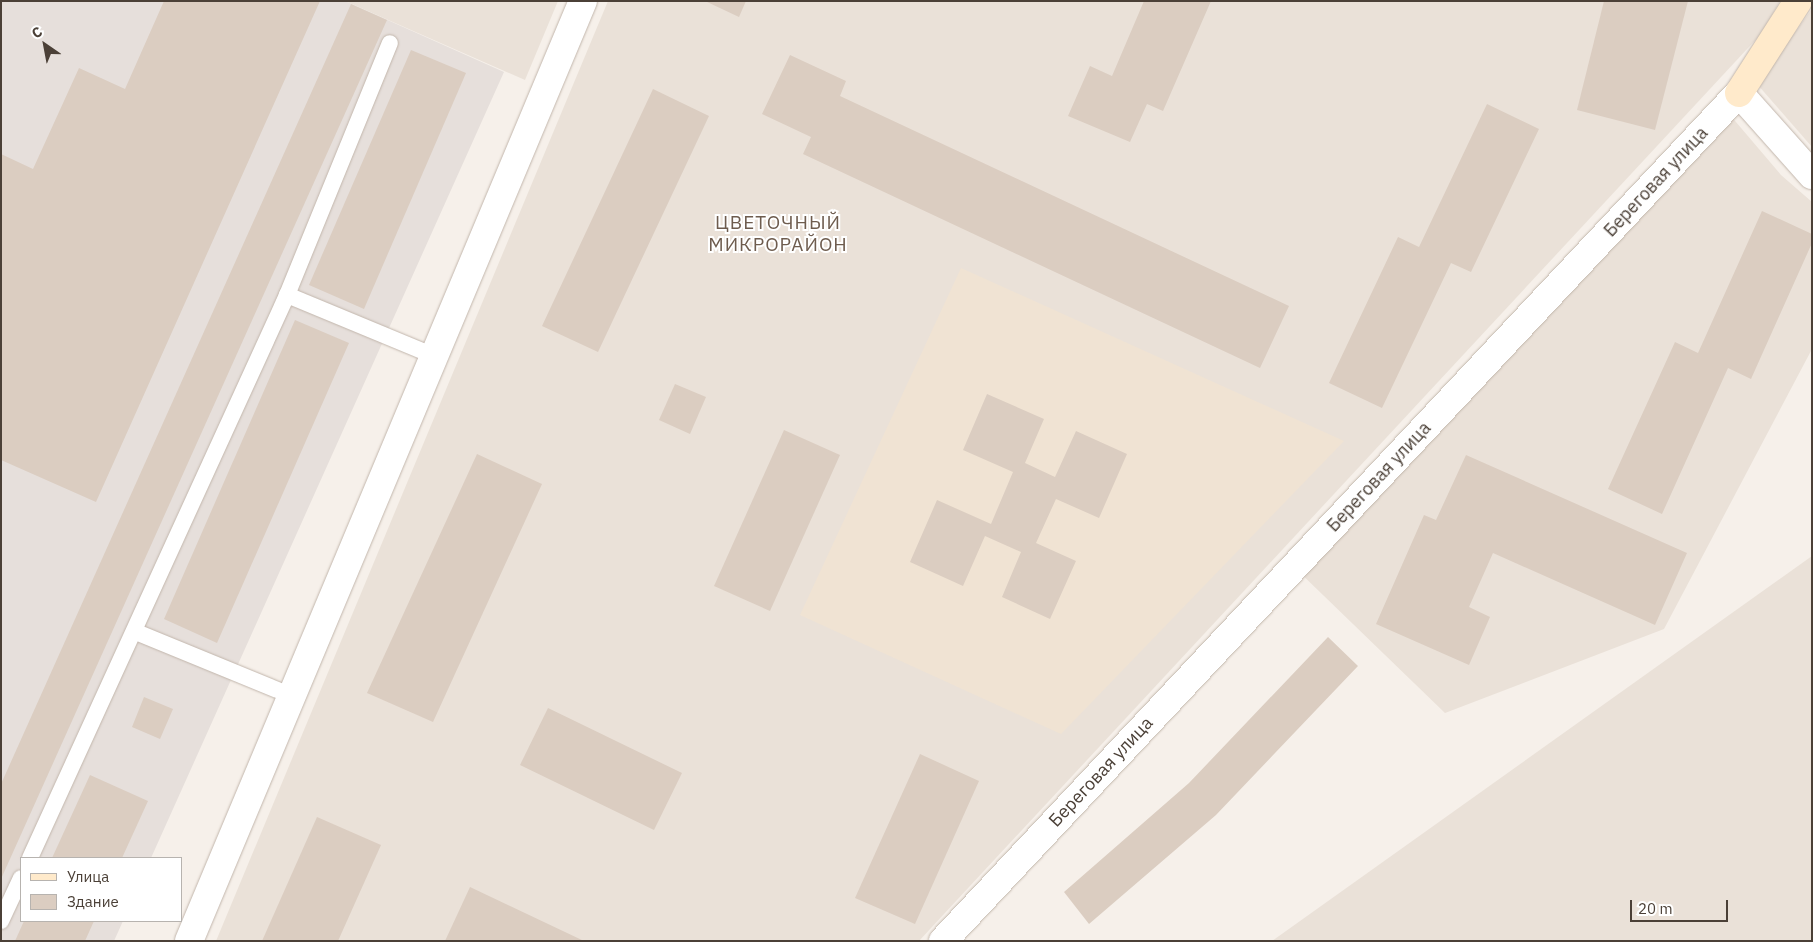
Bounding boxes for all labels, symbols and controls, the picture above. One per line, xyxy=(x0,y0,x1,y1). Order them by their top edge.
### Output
north arrow xyxy=(20,20,70,70)
text: С xyxy=(28,22,46,42)
street label: Береговая улица xyxy=(1600,123,1712,241)
district label: ЦВЕТОЧНЫЙ МИКРОРАЙОН xyxy=(707,212,849,256)
street label: Береговая улица xyxy=(1323,418,1435,536)
street label: Береговая улица xyxy=(1045,713,1157,831)
legend xyxy=(20,857,182,922)
text: Улица xyxy=(67,867,109,886)
scale bar xyxy=(1633,890,1730,922)
text: Здание xyxy=(67,892,119,911)
text: 20 m xyxy=(1638,899,1673,918)

